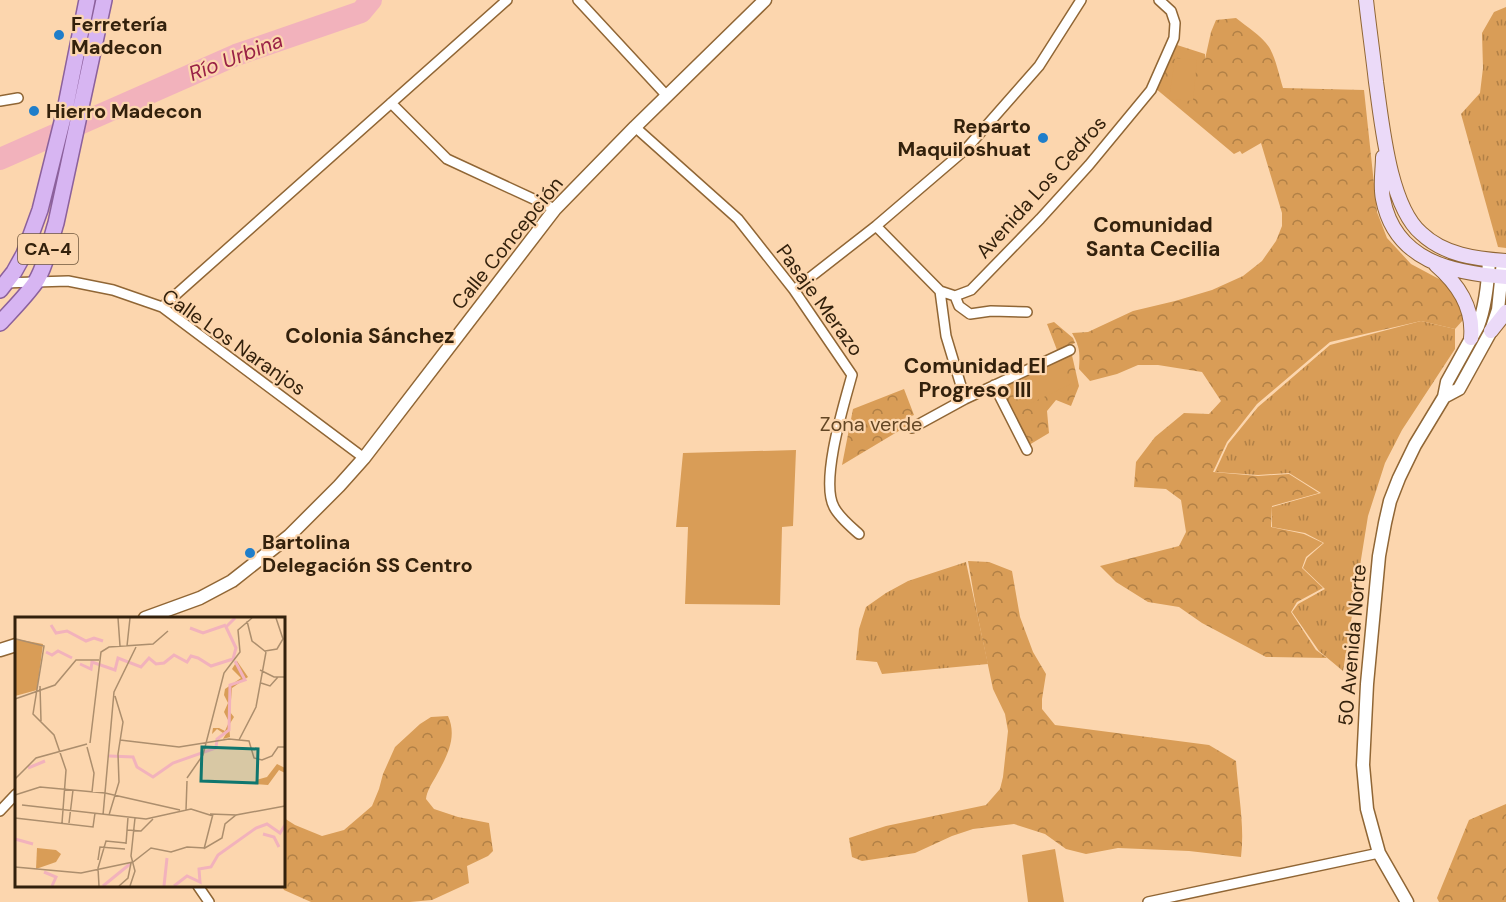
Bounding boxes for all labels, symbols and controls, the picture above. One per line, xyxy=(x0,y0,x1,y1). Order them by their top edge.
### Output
place label: Ferretería Madecon xyxy=(71,11,167,60)
water label: Río Urbina xyxy=(185,26,287,88)
marker: Ferretería Madecon xyxy=(52,28,66,42)
place label: Hierro Madecon xyxy=(46,98,202,124)
marker: Hierro Madecon xyxy=(27,104,41,118)
street label: Avenida Los Cedros xyxy=(970,110,1112,264)
place label: Reparto Maquiloshuat xyxy=(898,113,1031,162)
marker: Reparto Maquiloshuat xyxy=(1036,131,1050,145)
street label: Calle Concepción xyxy=(445,171,569,315)
district label: Comunidad Santa Cecilia xyxy=(1086,211,1220,263)
road number: CA-4 xyxy=(18,234,78,264)
street label: Pasaje Merazo xyxy=(771,239,869,361)
street label: Calle Los Naranjos xyxy=(157,283,311,401)
district label: Colonia Sánchez xyxy=(285,322,455,350)
district label: Comunidad El Progreso III xyxy=(904,352,1046,404)
park label: Zona verde xyxy=(820,411,922,437)
place label: Bartolina Delegación SS Centro xyxy=(262,529,473,578)
marker: Bartolina Delegación SS Centro xyxy=(243,546,257,560)
street label: 50 Avenida Norte xyxy=(1332,563,1372,727)
inset map xyxy=(15,617,285,887)

